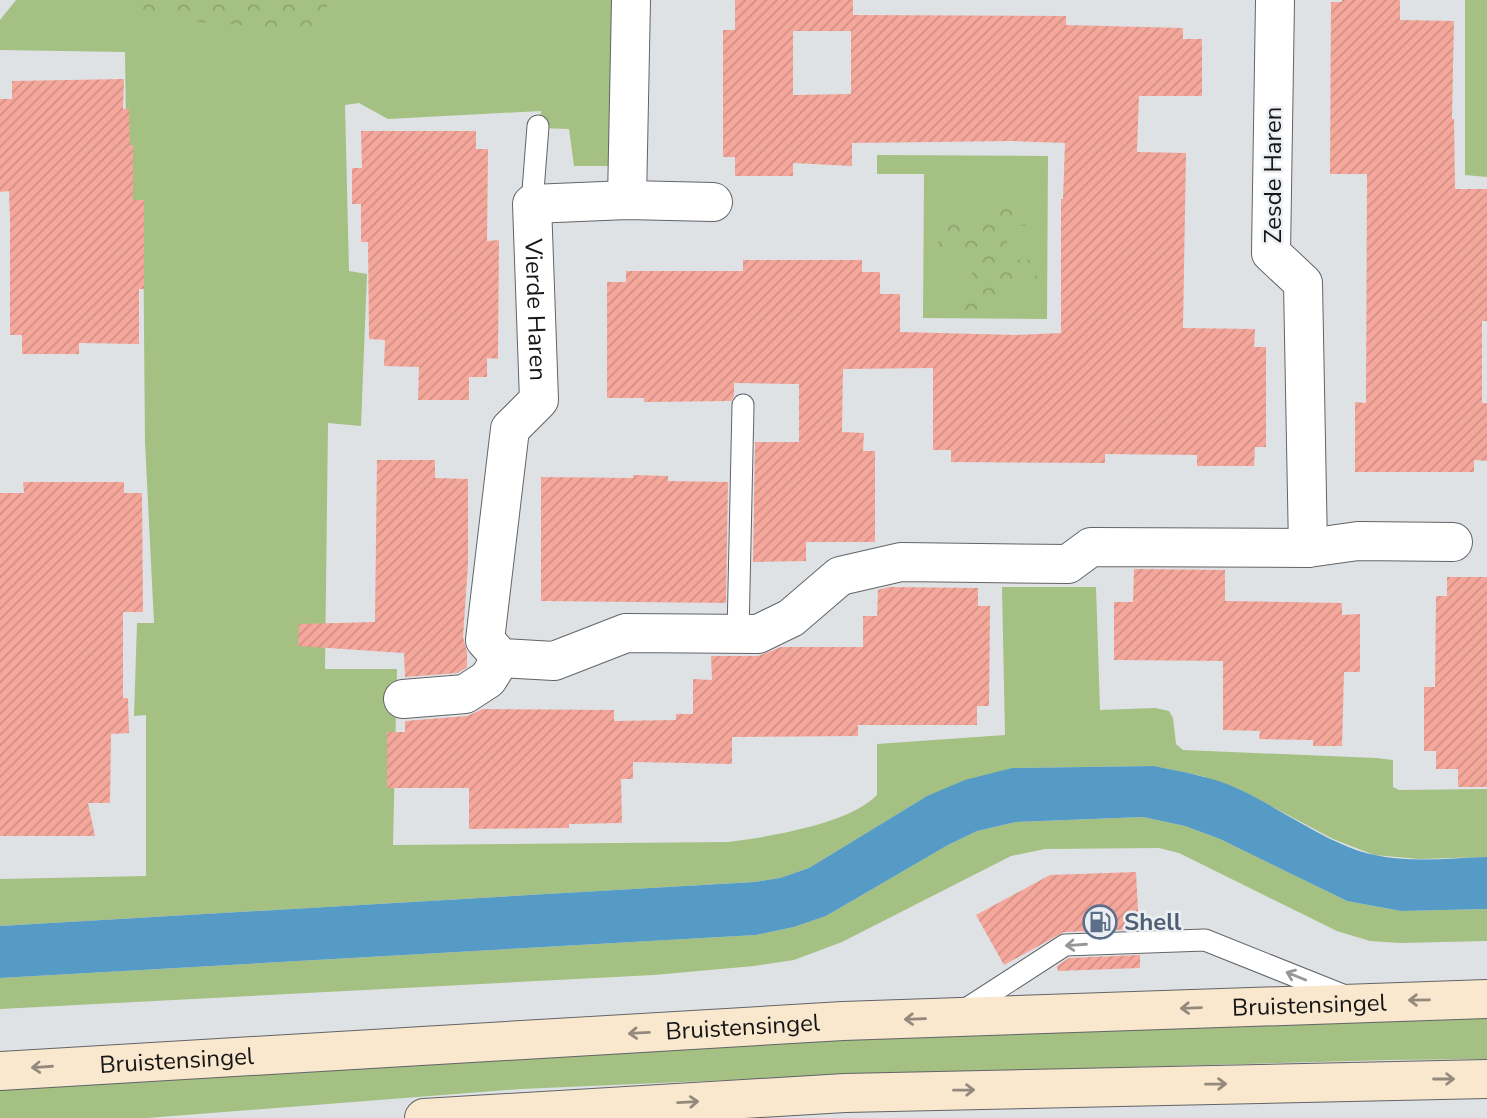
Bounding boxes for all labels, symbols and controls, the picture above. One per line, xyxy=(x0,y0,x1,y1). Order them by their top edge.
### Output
street label: Zesde Haren xyxy=(1257,107,1289,243)
street label: Vierde Haren xyxy=(517,237,554,381)
fuel station icon: Shell xyxy=(1081,903,1119,941)
place label: Shell xyxy=(1124,906,1182,938)
one-way arrow xyxy=(1065,938,1088,951)
one-way arrow xyxy=(1286,969,1308,982)
street label: Bruistensingel xyxy=(1231,986,1387,1024)
one-way arrow xyxy=(1408,994,1431,1007)
one-way arrow xyxy=(1180,1002,1203,1015)
street label: Bruistensingel xyxy=(665,1006,821,1048)
one-way arrow xyxy=(904,1012,927,1025)
one-way arrow xyxy=(628,1026,651,1039)
street label: Bruistensingel xyxy=(99,1040,255,1081)
one-way arrow xyxy=(30,1061,53,1074)
one-way arrow xyxy=(1432,1072,1455,1086)
one-way arrow xyxy=(1204,1077,1227,1091)
one-way arrow xyxy=(952,1083,975,1097)
one-way arrow xyxy=(676,1095,699,1108)

